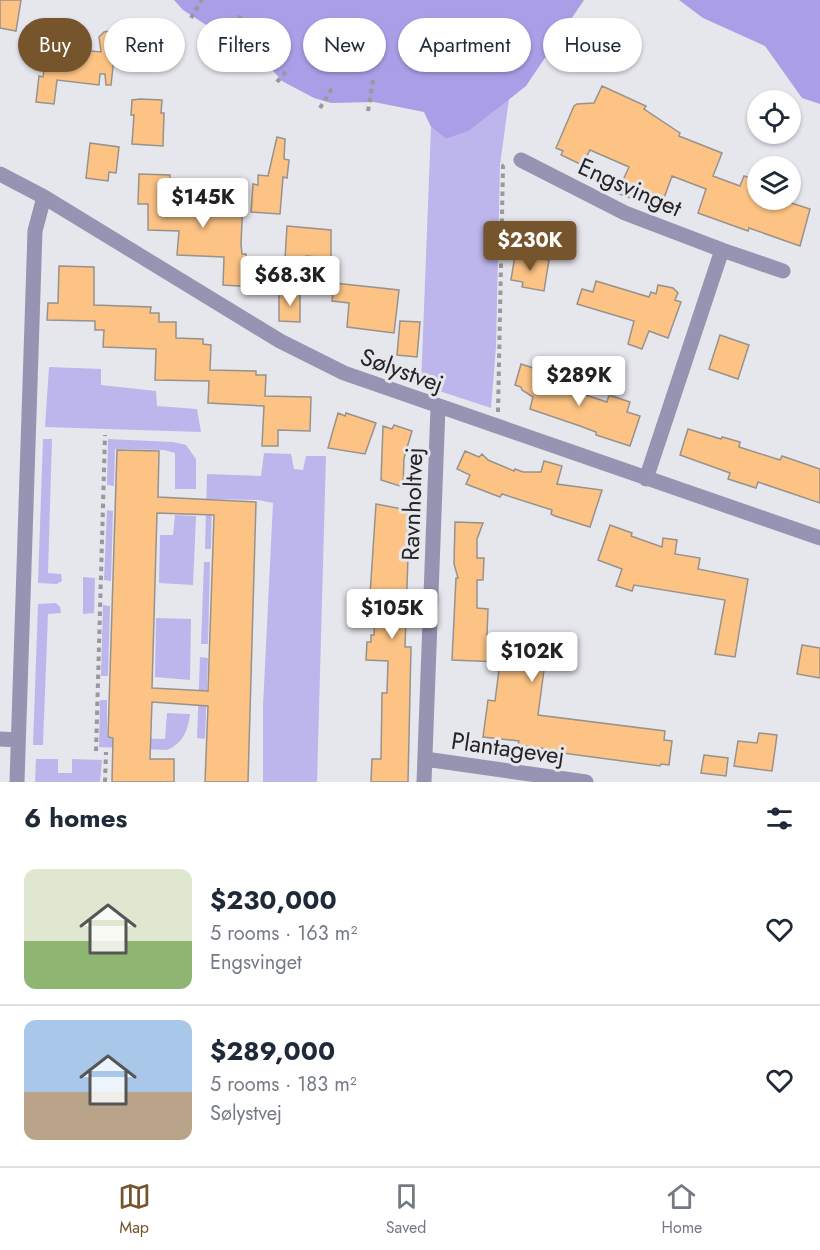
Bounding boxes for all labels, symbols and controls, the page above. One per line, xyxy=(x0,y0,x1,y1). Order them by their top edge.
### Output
chip: Buy xyxy=(18,18,92,72)
chip: Rent xyxy=(104,18,185,72)
chip: Filters xyxy=(197,18,291,72)
chip: New xyxy=(303,18,386,72)
chip: Apartment xyxy=(398,18,531,72)
chip: House xyxy=(543,18,642,72)
map controls xyxy=(747,90,801,210)
button: locate xyxy=(747,90,801,144)
street label: Engsvinget xyxy=(573,149,688,226)
button: layers xyxy=(747,156,801,210)
pin: $145K xyxy=(161,178,245,229)
text: $145K xyxy=(171,183,235,212)
pin: $230K xyxy=(488,221,572,272)
text: $230K xyxy=(497,226,563,255)
pin: $68.3K xyxy=(241,256,339,307)
text: $68.3K xyxy=(255,261,325,290)
street label: Sølystvej xyxy=(355,339,449,401)
pin: $289K xyxy=(537,356,621,407)
text: $289K xyxy=(546,361,612,390)
street label: Ravnholtvej xyxy=(393,447,431,561)
pin: $105K xyxy=(350,589,434,640)
text: $105K xyxy=(361,594,423,623)
pin: $102K xyxy=(490,632,574,683)
text: $102K xyxy=(501,637,563,666)
street label: Plantagevej xyxy=(449,723,567,773)
text: 6 homes xyxy=(24,799,127,837)
icon: filters xyxy=(763,802,796,835)
text: $230,000 xyxy=(210,881,337,919)
icon: home xyxy=(72,893,144,965)
icon: heart xyxy=(763,913,796,946)
text: 5 rooms · 163 m² xyxy=(210,919,357,948)
text: Engsvinget xyxy=(210,948,302,977)
text: $289,000 xyxy=(210,1032,335,1070)
icon: home xyxy=(72,1044,144,1116)
icon: heart xyxy=(763,1064,796,1097)
text: 5 rooms · 183 m² xyxy=(210,1070,357,1099)
text: Sølystvej xyxy=(210,1099,282,1128)
tab: Map xyxy=(118,1180,151,1239)
tab: Saved xyxy=(386,1180,426,1239)
tab: Home xyxy=(661,1180,702,1239)

